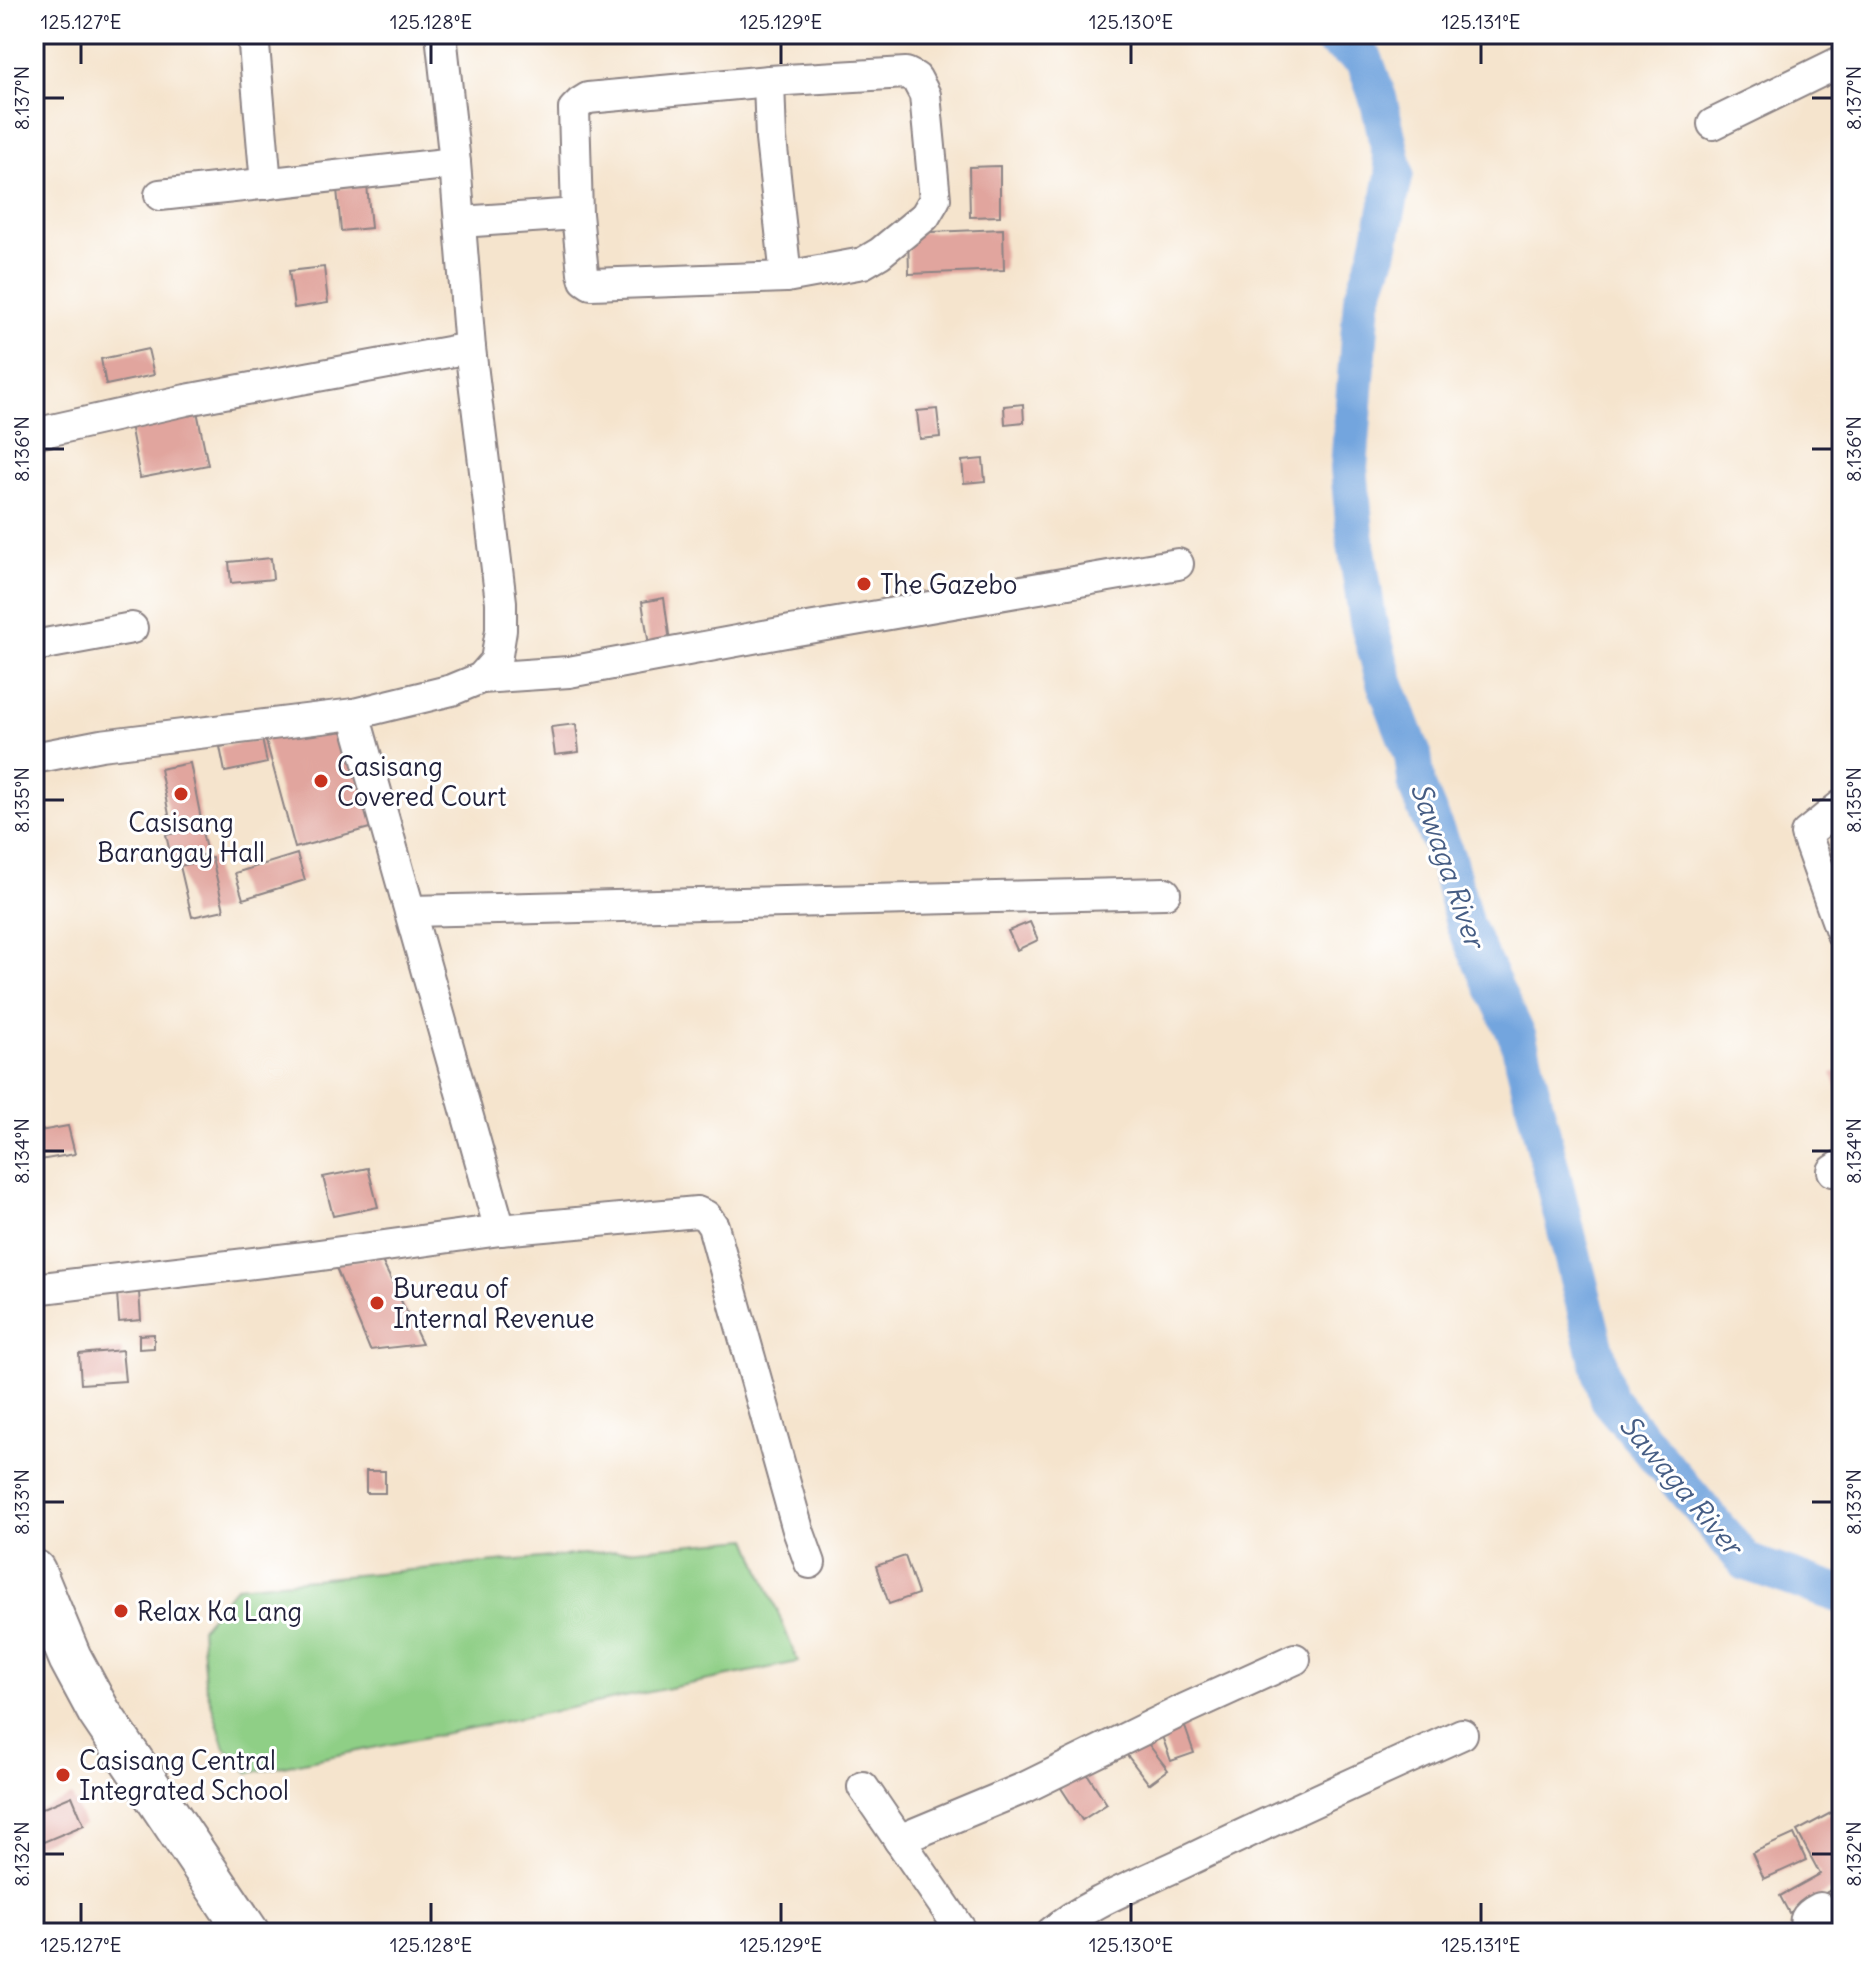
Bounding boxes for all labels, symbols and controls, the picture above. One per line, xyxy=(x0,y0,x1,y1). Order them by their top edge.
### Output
text: 125.127°E xyxy=(41,9,121,34)
text: 125.128°E xyxy=(390,9,472,34)
text: 125.129°E xyxy=(740,9,822,34)
text: 125.130°E xyxy=(1089,9,1173,34)
text: 125.131°E xyxy=(1441,9,1521,34)
text: 8.137°N xyxy=(9,66,34,130)
text: 8.137°N xyxy=(1841,66,1866,130)
text: 8.136°N xyxy=(9,416,34,482)
text: 8.136°N xyxy=(1841,416,1866,482)
place label: The Gazebo xyxy=(880,568,1017,601)
marker: The Gazebo xyxy=(855,575,873,593)
place label: Casisang Covered Court xyxy=(337,750,507,813)
text: 8.135°N xyxy=(9,767,34,833)
text: 8.135°N xyxy=(1841,767,1866,833)
marker: Casisang Covered Court xyxy=(312,772,330,790)
water label: Sawaga River xyxy=(1403,778,1494,955)
marker: Casisang Barangay Hall xyxy=(172,785,190,803)
place label: Casisang Barangay Hall xyxy=(97,806,265,869)
text: 8.134°N xyxy=(9,1118,34,1184)
text: 8.134°N xyxy=(1841,1118,1866,1184)
place label: Bureau of Internal Revenue xyxy=(393,1272,595,1335)
marker: Bureau of Internal Revenue xyxy=(368,1294,386,1312)
water label: Sawaga River xyxy=(1612,1408,1752,1565)
text: 8.133°N xyxy=(9,1469,34,1535)
text: 8.133°N xyxy=(1841,1469,1866,1535)
place label: Relax Ka Lang xyxy=(137,1595,302,1628)
marker: Relax Ka Lang xyxy=(112,1602,130,1620)
place label: Casisang Central Integrated School xyxy=(79,1744,289,1807)
marker: Casisang Central Integrated School xyxy=(54,1766,72,1784)
text: 8.132°N xyxy=(9,1821,34,1887)
text: 8.132°N xyxy=(1841,1821,1866,1887)
text: 125.127°E xyxy=(41,1932,121,1957)
text: 125.128°E xyxy=(390,1932,472,1957)
text: 125.129°E xyxy=(740,1932,822,1957)
text: 125.130°E xyxy=(1089,1932,1173,1957)
text: 125.131°E xyxy=(1441,1932,1521,1957)

